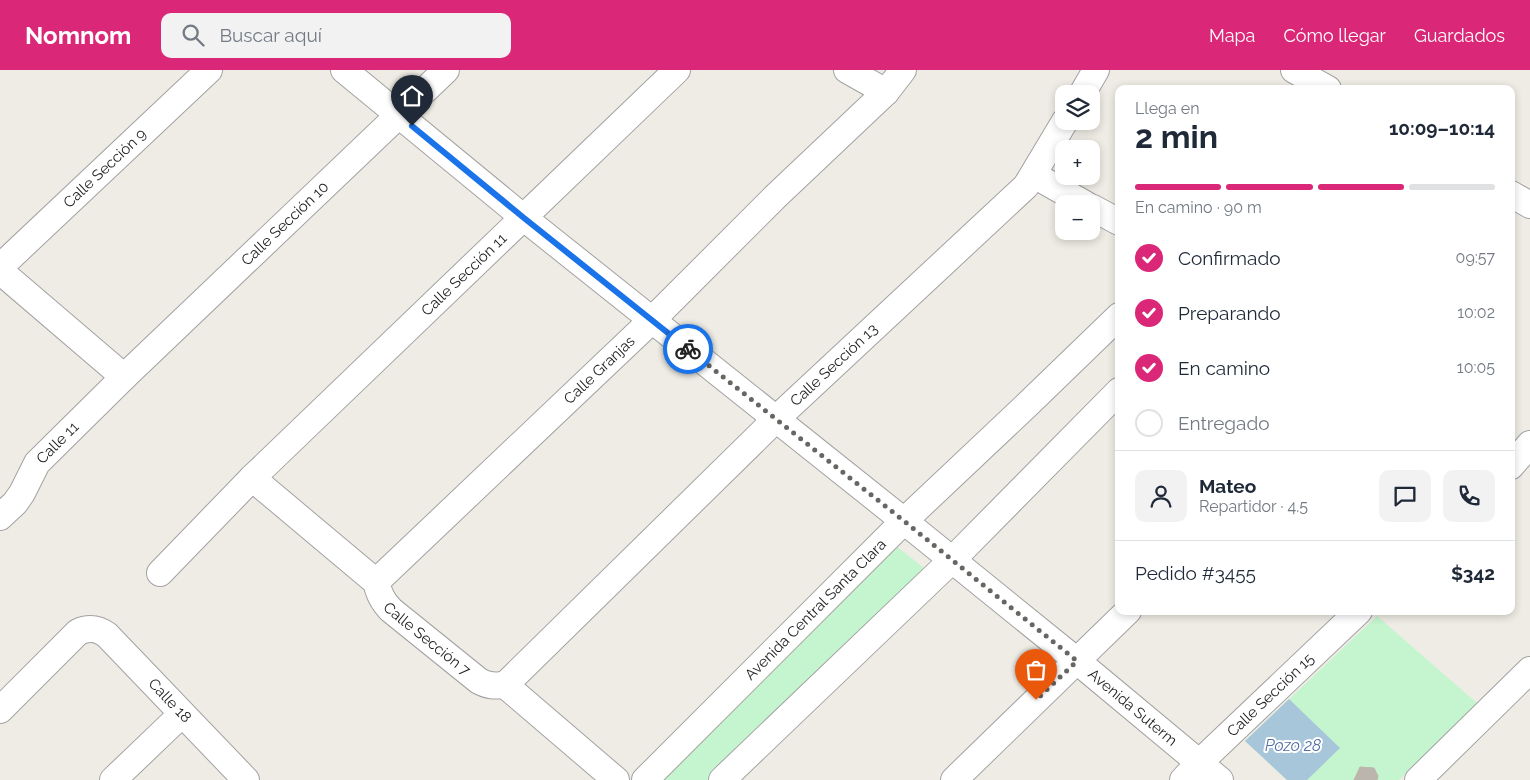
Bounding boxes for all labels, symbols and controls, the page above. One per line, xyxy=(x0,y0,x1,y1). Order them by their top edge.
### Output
search box xyxy=(161,13,511,58)
text: Nomnom xyxy=(25,21,131,50)
icon: search xyxy=(179,21,207,49)
text: Buscar aquí xyxy=(219,24,322,46)
text: Mapa xyxy=(1209,25,1255,46)
text: Cómo llegar xyxy=(1283,25,1386,46)
text: Guardados xyxy=(1414,25,1505,46)
pin xyxy=(391,75,433,126)
icon: home xyxy=(398,82,426,110)
map controls xyxy=(1055,85,1100,240)
button: layers xyxy=(1055,85,1100,130)
text: Llega en xyxy=(1135,99,1199,118)
text: 10:09–10:14 xyxy=(1389,117,1495,139)
text: 2 min xyxy=(1135,118,1218,155)
street label: Calle Sección 9 xyxy=(60,125,150,212)
button: + xyxy=(1055,140,1100,185)
street label: Calle Sección 10 xyxy=(237,178,332,269)
button: − xyxy=(1055,195,1100,240)
text: En camino · 90 m xyxy=(1135,198,1262,217)
street label: Calle Sección 11 xyxy=(418,229,511,320)
icon: check xyxy=(1135,244,1163,272)
text: Confirmado xyxy=(1178,247,1281,269)
text: 09:57 xyxy=(1456,248,1495,267)
icon: check xyxy=(1135,299,1163,327)
text: Preparando xyxy=(1178,302,1281,324)
text: 10:02 xyxy=(1457,303,1495,322)
street label: Calle Sección 13 xyxy=(787,320,881,410)
courier xyxy=(663,324,713,374)
street label: Calle Granjas xyxy=(560,332,639,408)
icon: bike xyxy=(674,335,702,363)
icon: check xyxy=(1135,354,1163,382)
text: En camino xyxy=(1178,357,1270,379)
text: 10:05 xyxy=(1457,358,1495,377)
text: Entregado xyxy=(1178,412,1270,434)
street label: Calle 11 xyxy=(33,418,83,468)
button: person xyxy=(1135,470,1187,522)
button: chat xyxy=(1379,470,1431,522)
button: phone xyxy=(1443,470,1495,522)
text: Mateo xyxy=(1199,475,1256,497)
text: Repartidor · 4.5 xyxy=(1199,497,1308,516)
street label: Avenida Central Santa Clara xyxy=(741,535,890,684)
text: Pedido #3455 xyxy=(1135,562,1256,584)
text: $342 xyxy=(1451,562,1495,584)
street label: Calle Sección 7 xyxy=(379,598,474,679)
pin xyxy=(1015,649,1057,700)
street label: Calle Sección 15 xyxy=(1223,650,1318,741)
icon: bag xyxy=(1022,656,1050,684)
street label: Avenida Suterm xyxy=(1084,665,1181,750)
street label: Calle 18 xyxy=(145,675,195,727)
water label: Pozo 28 xyxy=(1265,736,1321,755)

